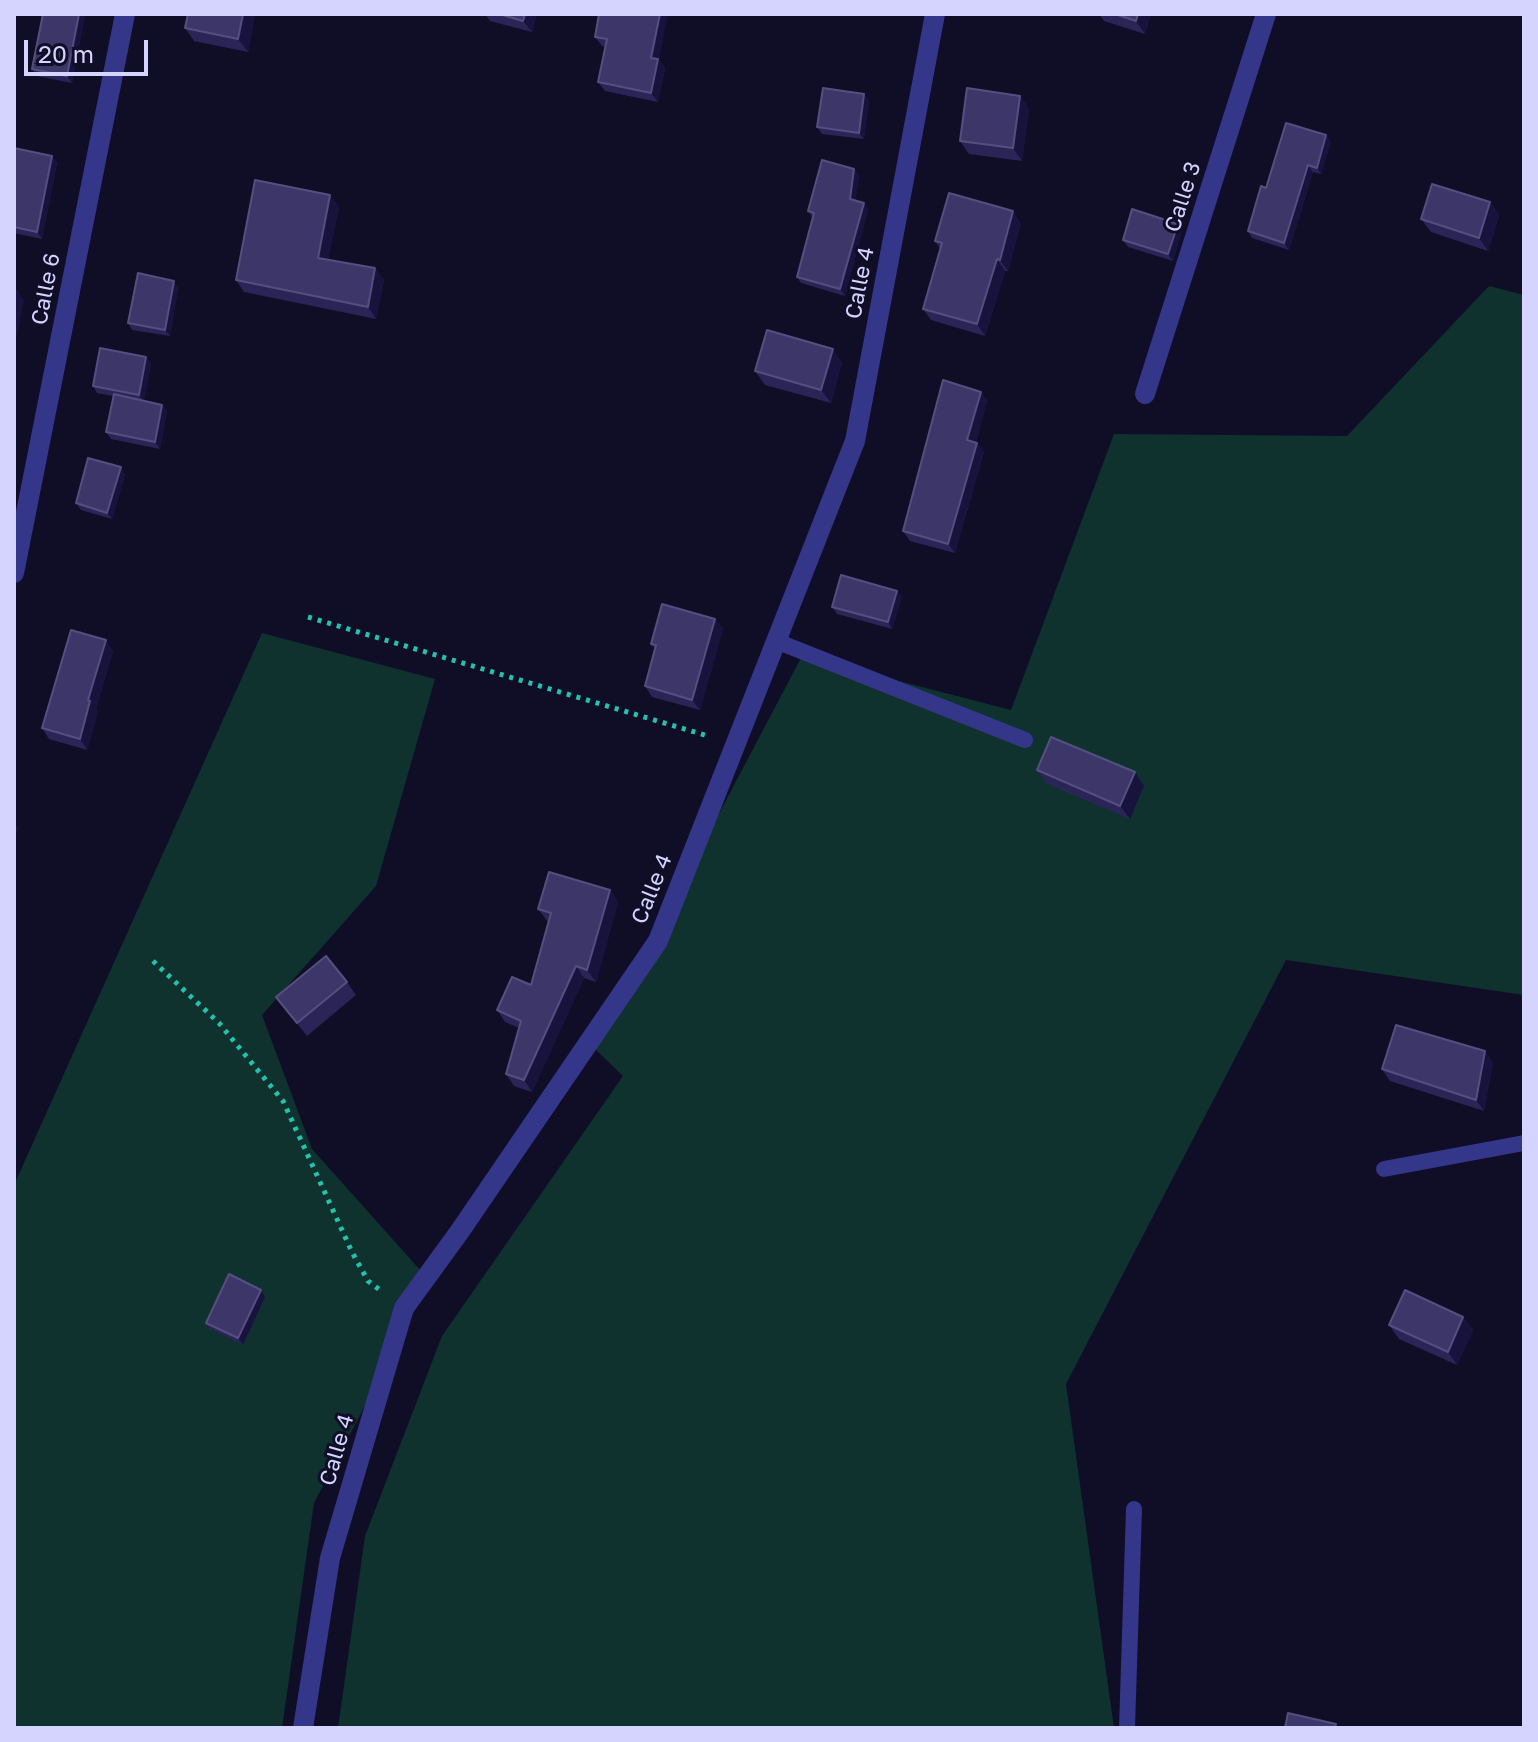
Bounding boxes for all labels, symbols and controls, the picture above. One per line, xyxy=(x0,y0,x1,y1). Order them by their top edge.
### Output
scale bar xyxy=(28,24,152,74)
text: 20 m xyxy=(38,39,94,68)
street label: Calle 3 xyxy=(1159,159,1207,235)
street label: Calle 4 xyxy=(840,245,880,321)
street label: Calle 6 xyxy=(26,251,66,327)
street label: Calle 4 xyxy=(626,850,678,928)
street label: Calle 4 xyxy=(314,1411,360,1489)

